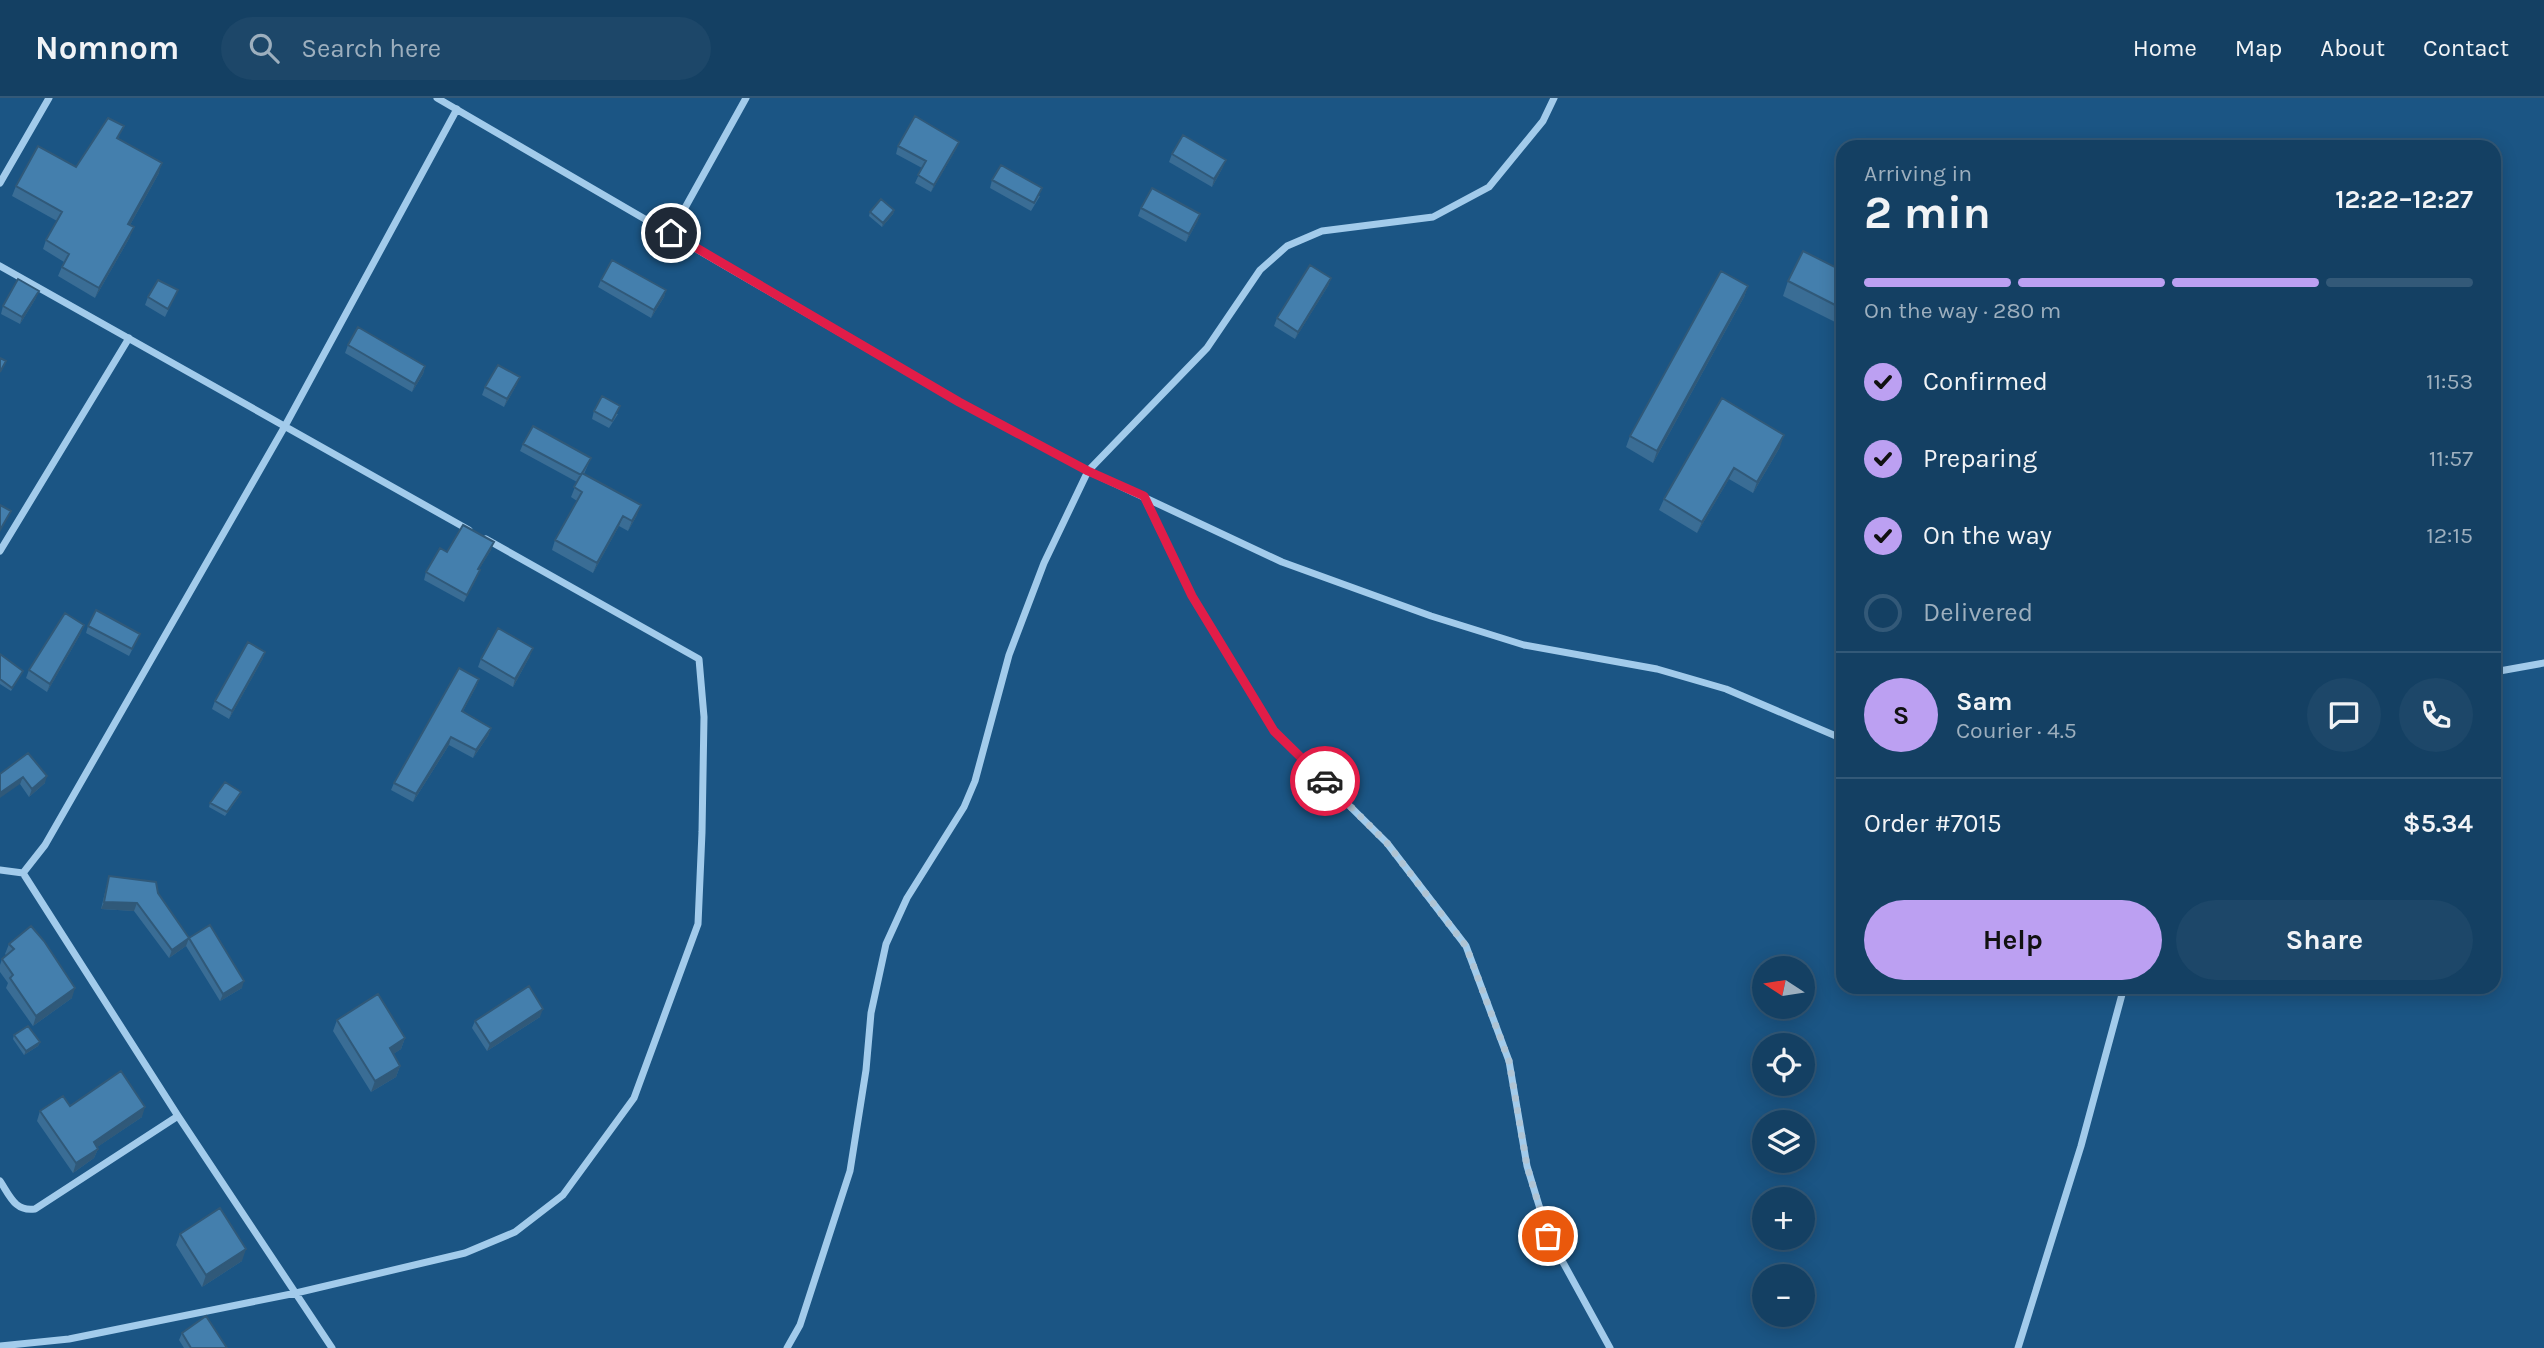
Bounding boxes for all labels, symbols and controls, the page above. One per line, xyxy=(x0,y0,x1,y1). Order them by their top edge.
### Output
search box xyxy=(221,17,711,80)
text: Nomnom xyxy=(35,29,179,67)
icon: search xyxy=(245,29,283,67)
text: Search here xyxy=(301,33,441,64)
text: Home xyxy=(2133,34,2197,62)
text: Map xyxy=(2235,34,2282,62)
text: About xyxy=(2320,34,2385,62)
text: Contact xyxy=(2423,34,2509,62)
text: Arriving in xyxy=(1864,160,1972,187)
text: 12:22–12:27 xyxy=(2335,184,2473,215)
text: 2 min xyxy=(1864,186,1991,240)
pin xyxy=(641,203,701,263)
icon: home xyxy=(652,214,690,252)
text: On the way · 280 m xyxy=(1864,297,2061,324)
icon: check xyxy=(1864,363,1902,401)
text: Confirmed xyxy=(1923,366,2048,397)
text: 11:53 xyxy=(2426,368,2473,395)
icon: check xyxy=(1864,440,1902,478)
text: Preparing xyxy=(1923,443,2037,474)
text: 11:57 xyxy=(2429,445,2473,472)
icon: check xyxy=(1864,517,1902,555)
text: On the way xyxy=(1923,520,2052,551)
text: 12:15 xyxy=(2426,522,2473,549)
text: Delivered xyxy=(1923,597,2033,628)
button: chat xyxy=(2307,678,2381,752)
button: phone xyxy=(2399,678,2473,752)
text: Sam xyxy=(1956,686,2012,717)
text: S xyxy=(1893,700,1909,731)
text: Courier · 4.5 xyxy=(1956,717,2077,744)
courier xyxy=(1290,746,1360,816)
icon: car xyxy=(1306,762,1344,800)
text: Order #7015 xyxy=(1864,808,2002,839)
text: $5.34 xyxy=(2403,808,2473,839)
button: Help xyxy=(1864,900,2162,980)
button: Share xyxy=(2176,900,2473,980)
north arrow xyxy=(1752,956,1815,1018)
map controls xyxy=(1752,956,1815,1327)
button: locate xyxy=(1752,1033,1815,1096)
button: layers xyxy=(1752,1110,1815,1173)
button: + xyxy=(1752,1187,1815,1250)
pin xyxy=(1518,1206,1578,1266)
icon: bag xyxy=(1529,1217,1567,1255)
button: − xyxy=(1752,1264,1815,1327)

